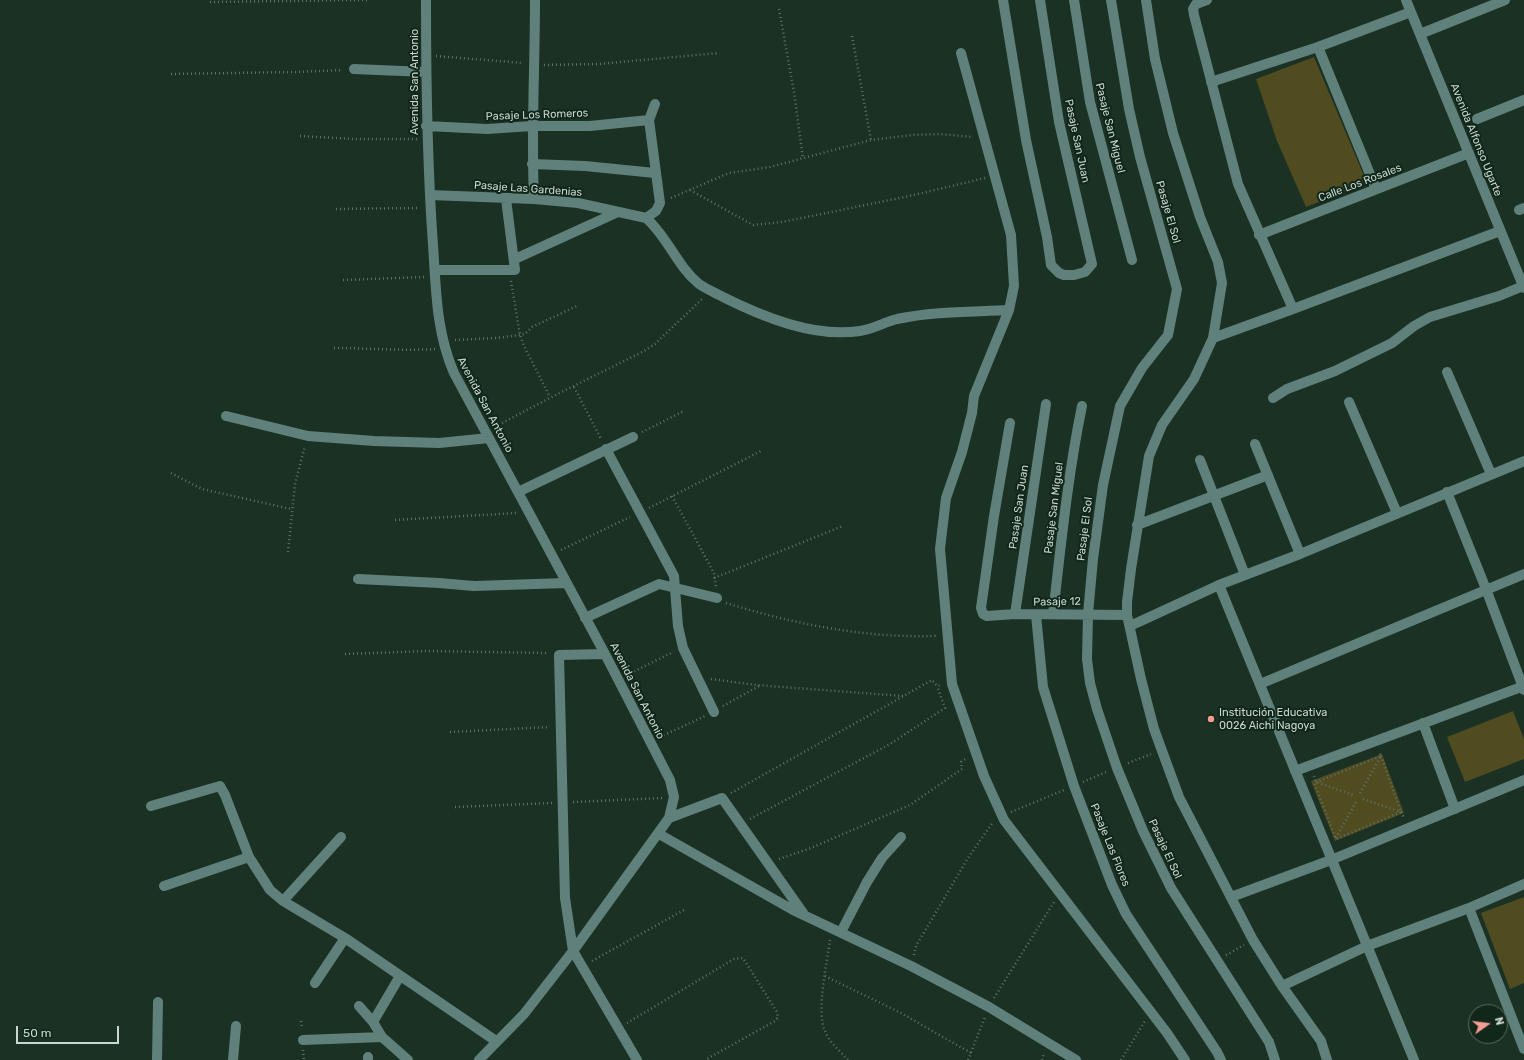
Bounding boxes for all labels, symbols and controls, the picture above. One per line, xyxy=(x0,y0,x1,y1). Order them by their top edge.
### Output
street label: Avenida San Antonio xyxy=(408,29,422,135)
street label: Pasaje San Miguel xyxy=(1092,82,1128,174)
street label: Avenida Alfonso Ugarte xyxy=(1447,82,1505,198)
street label: Pasaje San Juan xyxy=(1062,98,1092,184)
street label: Pasaje Los Romeros xyxy=(486,107,588,123)
street label: Calle Los Rosales xyxy=(1317,161,1403,205)
street label: Pasaje Las Gardenias xyxy=(473,179,583,199)
street label: Pasaje El Sol xyxy=(1153,179,1183,245)
street label: Avenida San Antonio xyxy=(454,355,516,455)
street label: Pasaje San Miguel xyxy=(1042,461,1066,555)
street label: Pasaje San Juan xyxy=(1007,464,1031,550)
street label: Pasaje El Sol xyxy=(1075,496,1095,562)
street label: Pasaje 12 xyxy=(1033,595,1081,609)
street label: Avenida San Antonio xyxy=(607,641,667,741)
place label: Institución Educativa 0026 Aichi Nagoya xyxy=(1219,706,1327,732)
marker: Institución Educativa 0026 Aichi Nagoya xyxy=(1206,714,1216,724)
street label: Pasaje Las Flores xyxy=(1087,802,1133,888)
street label: Pasaje El Sol xyxy=(1145,817,1185,881)
north arrow xyxy=(1468,1004,1508,1044)
text: N xyxy=(1492,1016,1506,1027)
scale bar xyxy=(18,1018,121,1044)
text: 50 m xyxy=(23,1026,51,1040)

